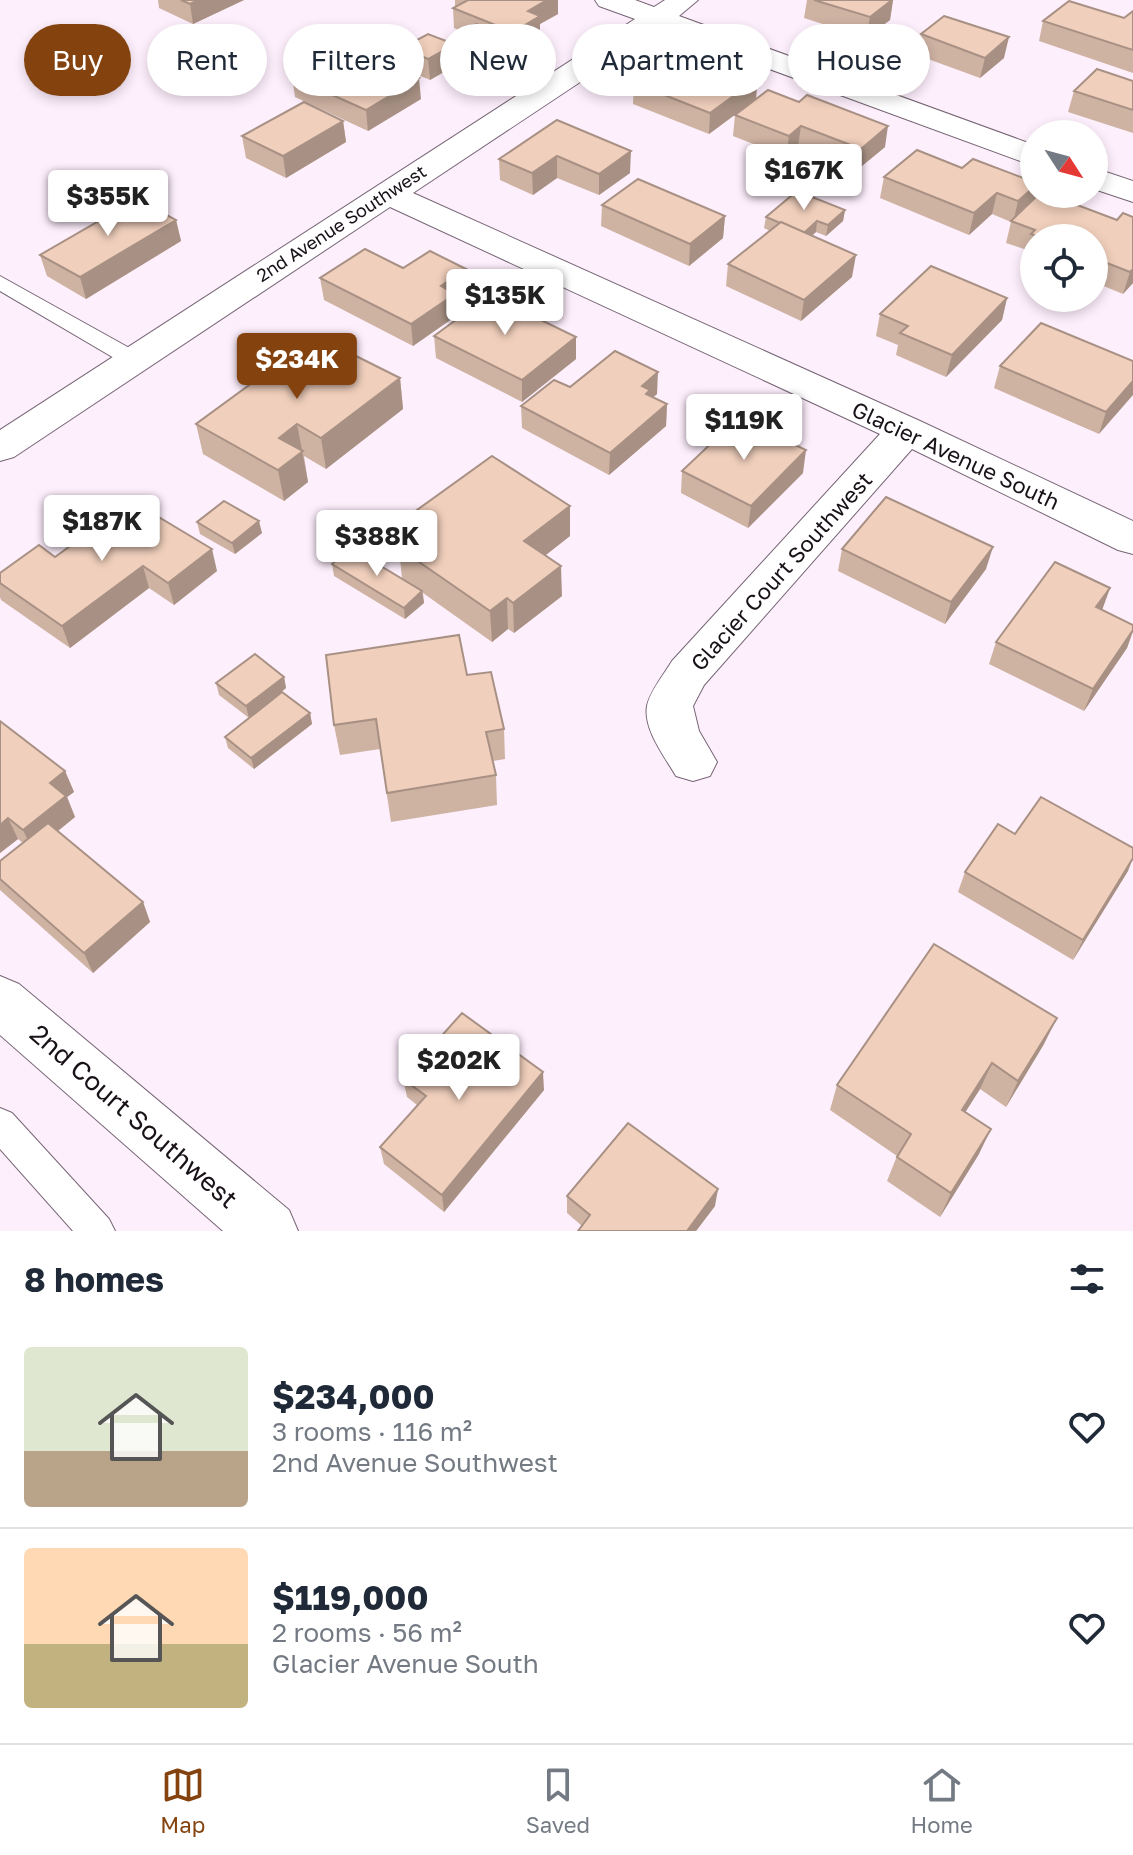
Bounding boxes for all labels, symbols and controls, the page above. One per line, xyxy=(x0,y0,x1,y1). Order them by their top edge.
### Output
chip: Buy xyxy=(24,24,131,96)
chip: Rent xyxy=(147,24,267,96)
chip: Filters xyxy=(283,24,424,96)
chip: New xyxy=(440,24,556,96)
chip: Apartment xyxy=(572,24,772,96)
chip: House xyxy=(788,24,930,96)
north arrow xyxy=(1020,120,1108,208)
map controls xyxy=(1020,120,1108,312)
pin: $167K xyxy=(748,144,860,212)
text: $167K xyxy=(764,154,844,185)
street label: 2nd Avenue Southwest xyxy=(252,160,430,286)
pin: $355K xyxy=(52,170,164,238)
text: $355K xyxy=(66,180,150,211)
button: locate xyxy=(1020,224,1108,312)
pin: $135K xyxy=(449,269,561,337)
text: $135K xyxy=(464,279,546,310)
pin: $234K xyxy=(241,333,353,401)
text: $234K xyxy=(255,343,339,374)
pin: $119K xyxy=(688,394,800,462)
street label: Glacier Avenue South xyxy=(848,395,1064,515)
text: $119K xyxy=(704,404,784,435)
street label: Glacier Court Southwest xyxy=(685,466,877,676)
pin: $187K xyxy=(46,495,158,563)
text: $187K xyxy=(62,505,142,536)
pin: $388K xyxy=(321,510,433,578)
text: $388K xyxy=(334,520,420,551)
street label: 2nd Court Southwest xyxy=(24,1018,244,1214)
pin: $202K xyxy=(403,1034,515,1102)
text: $202K xyxy=(417,1044,501,1075)
icon: filters xyxy=(1065,1257,1109,1301)
text: 8 homes xyxy=(24,1259,164,1299)
text: $234,000 xyxy=(272,1376,435,1416)
icon: home xyxy=(88,1379,184,1475)
icon: heart xyxy=(1065,1405,1109,1449)
text: 3 rooms · 116 m² xyxy=(272,1416,472,1447)
text: 2nd Avenue Southwest xyxy=(272,1447,558,1478)
text: $119,000 xyxy=(272,1577,429,1617)
icon: home xyxy=(88,1580,184,1676)
icon: heart xyxy=(1065,1606,1109,1650)
text: 2 rooms · 56 m² xyxy=(272,1617,462,1648)
text: Glacier Avenue South xyxy=(272,1648,539,1679)
tab: Map xyxy=(160,1763,205,1838)
tab: Saved xyxy=(526,1763,590,1838)
tab: Home xyxy=(911,1763,973,1838)

